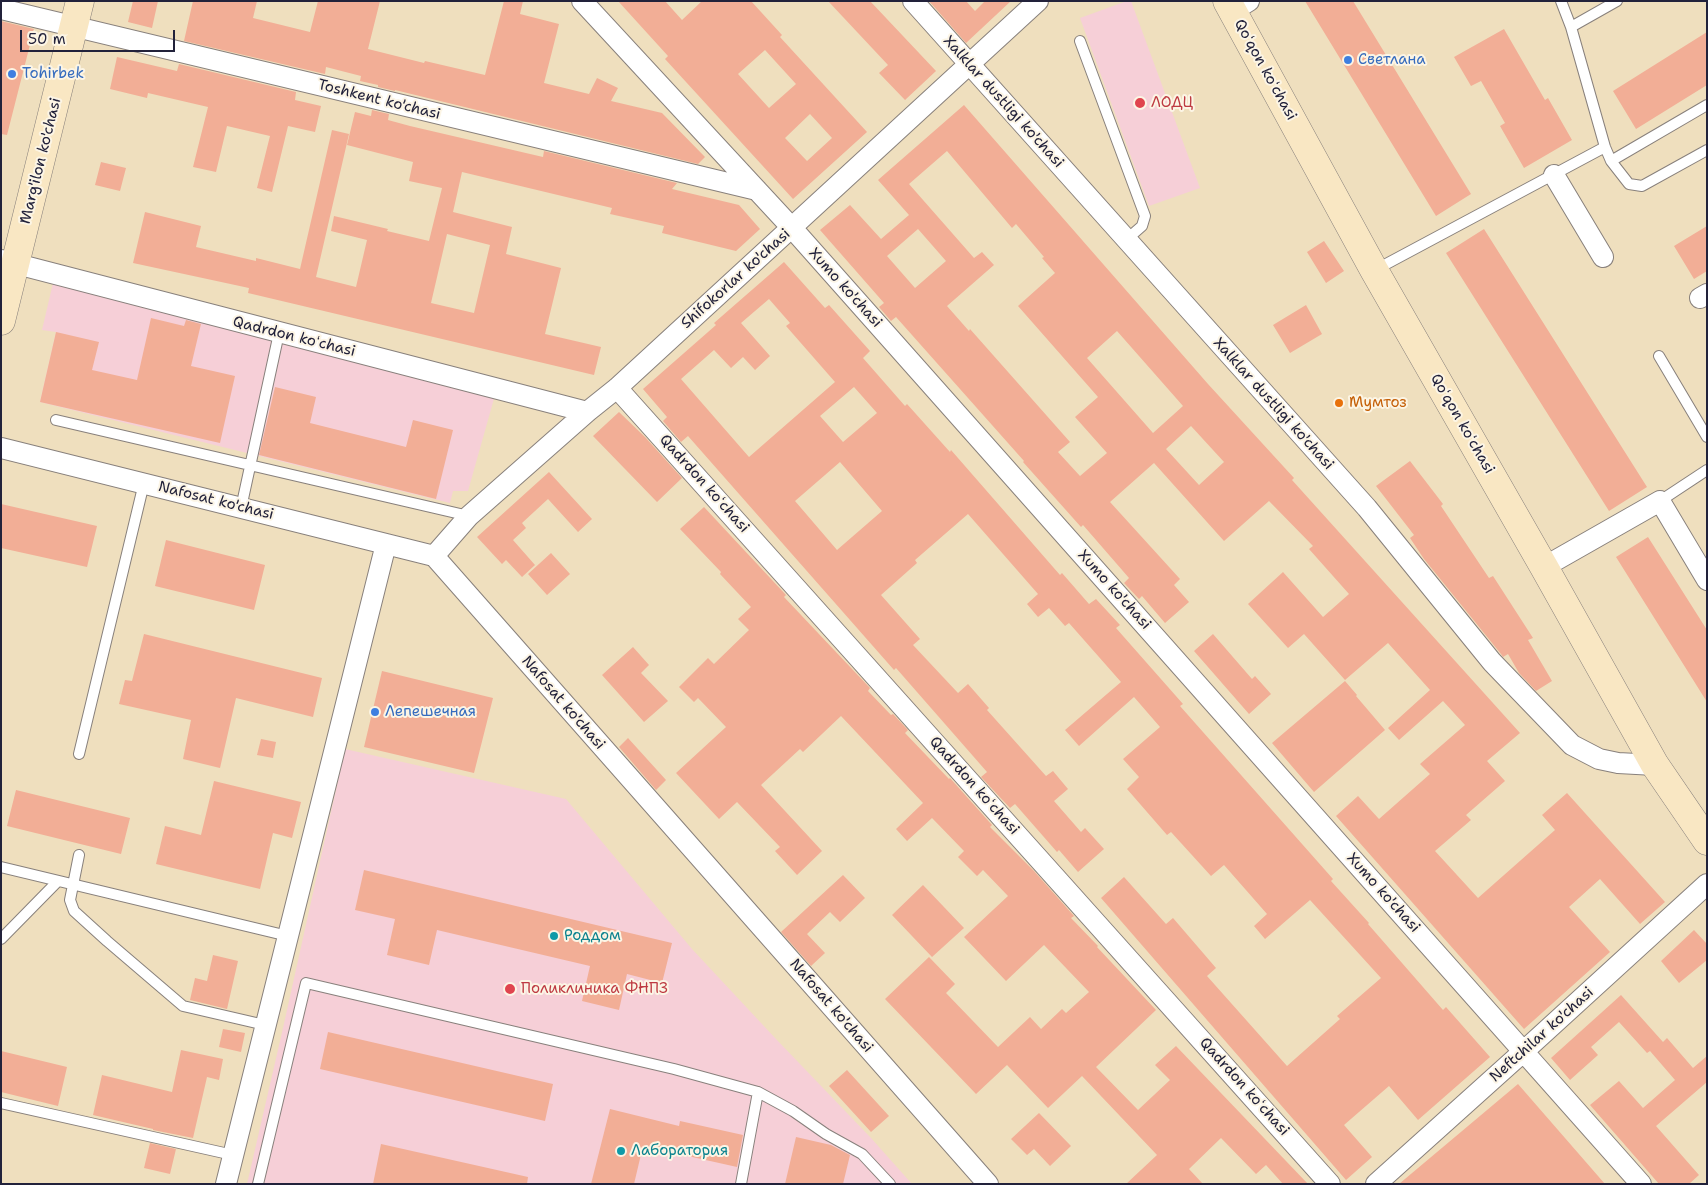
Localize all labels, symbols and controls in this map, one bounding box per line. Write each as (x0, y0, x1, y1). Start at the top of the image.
street label: Qoʻqon koʻchasi (1230, 16, 1300, 124)
scale bar (22, 20, 178, 52)
text: 50 m (28, 29, 66, 49)
street label: Xalklar dustligi ko'chasi (939, 32, 1067, 172)
place label: Светлана (1358, 51, 1426, 69)
marker: Светлана (1342, 54, 1354, 66)
place label: Tohirbek (22, 65, 84, 83)
marker: Tohirbek (6, 68, 18, 80)
street label: Toshkent ko'chasi (316, 76, 442, 124)
place label: ЛОДЦ (1151, 94, 1193, 112)
street label: Marg'ilon ko'chasi (17, 96, 65, 226)
marker: ЛОДЦ (1133, 96, 1147, 110)
street label: Shifokorlar ko'chasi (678, 225, 794, 333)
street label: Xumo ko'chasi (805, 244, 885, 332)
street label: Qadrdon koʻchasi (231, 313, 357, 361)
street label: Xalklar dustligi ko'chasi (1209, 334, 1337, 474)
street label: Qoʻqon koʻchasi (1426, 371, 1498, 477)
place label: Mумтоз (1349, 394, 1407, 412)
marker: Mумтоз (1333, 397, 1345, 409)
street label: Qadrdon koʻchasi (655, 431, 753, 537)
street label: Nafosat ko'chasi (156, 478, 276, 524)
street label: Xumo ko'chasi (1074, 546, 1154, 634)
street label: Nafosat ko'chasi (517, 652, 609, 754)
place label: Лепешечная (385, 703, 476, 721)
marker: Лепешечная (369, 706, 381, 718)
street label: Qadrdon koʻchasi (925, 733, 1023, 839)
street label: Xumo ko'chasi (1343, 849, 1423, 937)
place label: Роддом (564, 927, 621, 945)
marker: Роддом (548, 930, 560, 942)
street label: Nafosat ko'chasi (785, 955, 877, 1057)
place label: Поликлиника ФНПЗ (521, 980, 668, 998)
marker: Поликлиника ФНПЗ (503, 982, 517, 996)
street label: Neftchilar ko'chasi (1486, 984, 1598, 1086)
street label: Qadrdon koʻchasi (1195, 1034, 1293, 1140)
place label: Лаборатория (631, 1142, 728, 1160)
marker: Лаборатория (615, 1145, 627, 1157)

